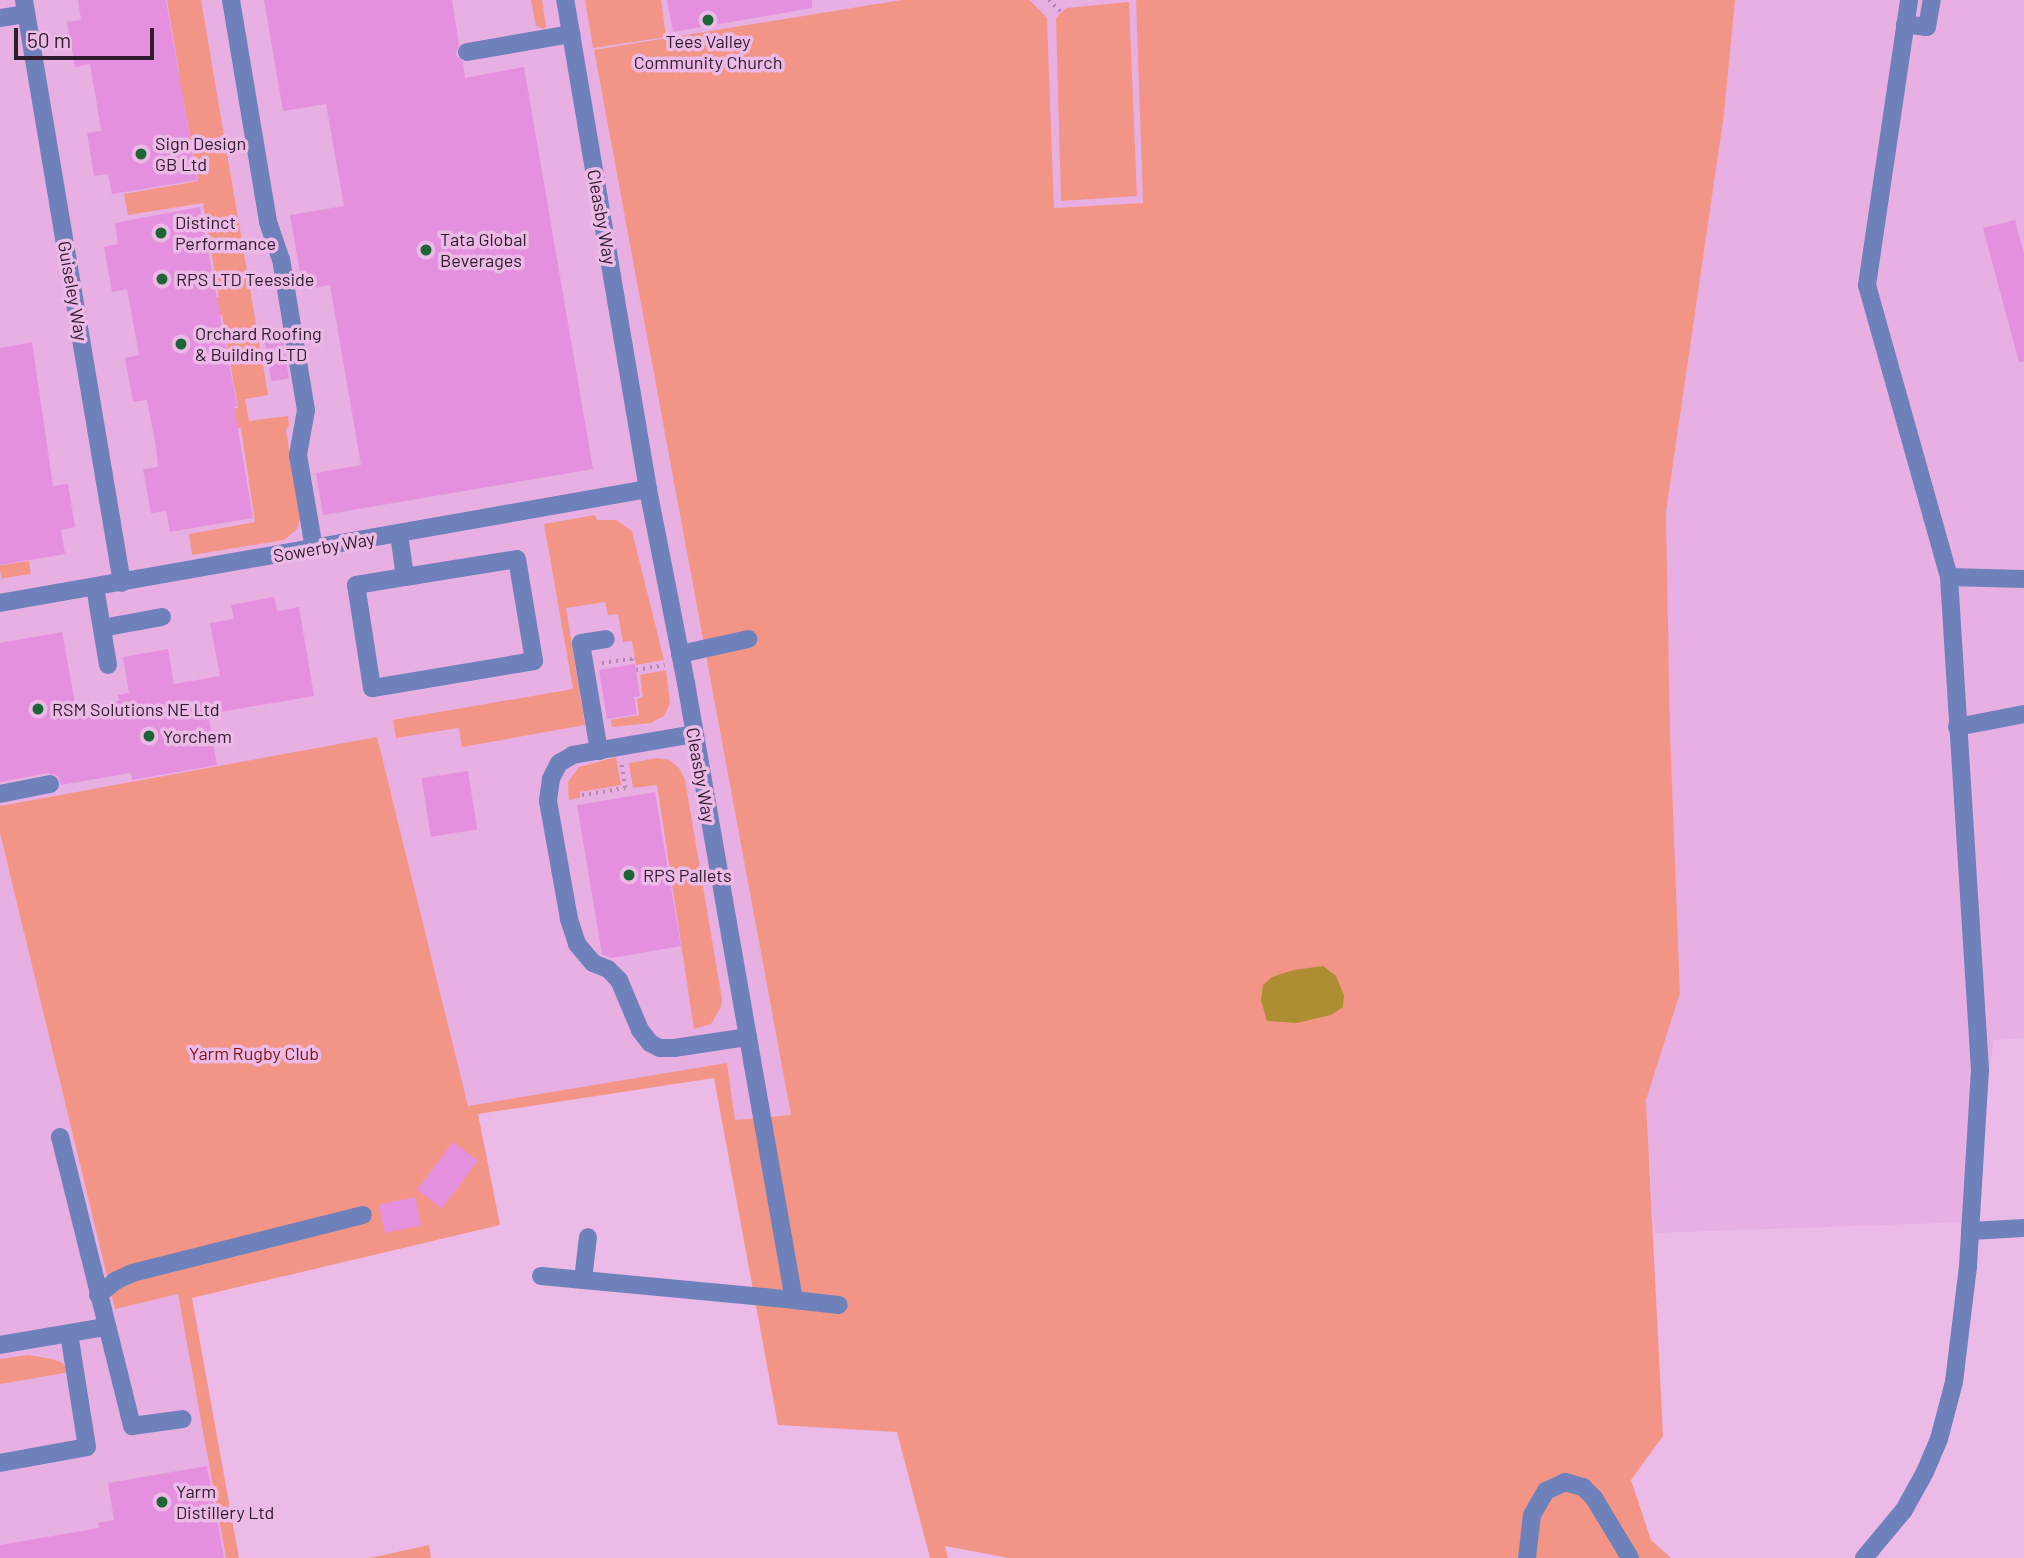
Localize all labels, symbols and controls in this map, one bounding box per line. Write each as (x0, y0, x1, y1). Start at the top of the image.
marker: Tees Valley Community Church (700, 12, 716, 28)
scale bar (18, 14, 158, 58)
text: 50 m (27, 27, 71, 52)
place label: Tees Valley Community Church (634, 31, 782, 74)
place label: Sign Design GB Ltd (155, 133, 246, 176)
marker: Sign Design GB Ltd (133, 146, 149, 162)
street label: Cleasby Way (583, 168, 621, 266)
place label: Distinct Performance (175, 212, 276, 255)
marker: Distinct Performance (153, 225, 169, 241)
place label: Tata Global Beverages (440, 229, 527, 272)
street label: Guiseley Way (54, 239, 92, 343)
marker: Tata Global Beverages (418, 242, 434, 258)
place label: RPS LTD Teesside (176, 268, 314, 290)
marker: RPS LTD Teesside (154, 271, 170, 287)
place label: Orchard Roofing & Building LTD (195, 323, 322, 366)
marker: Orchard Roofing & Building LTD (173, 336, 189, 352)
street label: Sowerby Way (272, 527, 376, 567)
place label: RSM Solutions NE Ltd (52, 698, 220, 720)
marker: RSM Solutions NE Ltd (30, 701, 46, 717)
place label: Yorchem (163, 725, 232, 747)
street label: Cleasby Way (682, 726, 720, 824)
marker: Yorchem (141, 728, 157, 744)
place label: RPS Pallets (643, 864, 732, 886)
marker: RPS Pallets (621, 867, 637, 883)
park label: Yarm Rugby Club (189, 1042, 319, 1064)
place label: Yarm Distillery Ltd (176, 1481, 274, 1524)
marker: Yarm Distillery Ltd (154, 1494, 170, 1510)

